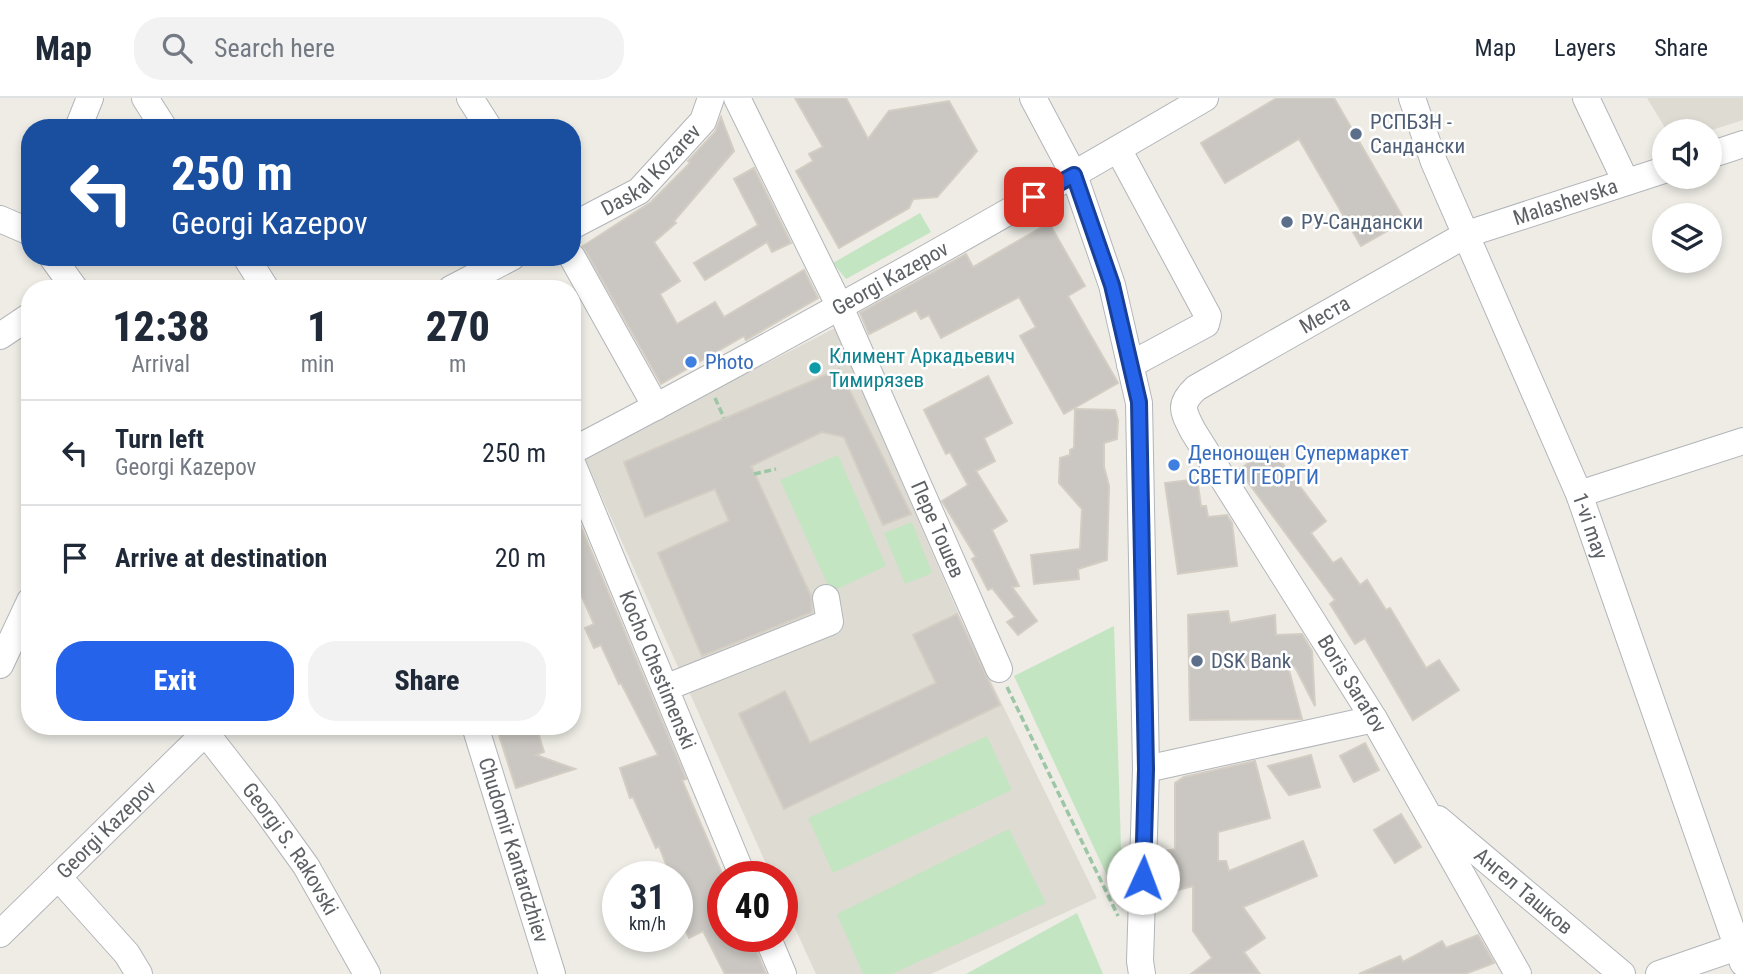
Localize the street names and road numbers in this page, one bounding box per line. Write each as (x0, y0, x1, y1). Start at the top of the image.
street label: Daskal Kozarev (597, 120, 706, 221)
street label: Malashevska (1510, 174, 1621, 230)
street label: Georgi Kazepov (828, 236, 953, 320)
street label: Места (1295, 291, 1354, 339)
street label: Пере Тошев (906, 477, 969, 582)
street label: 1-vi may (1568, 490, 1613, 563)
street label: Kocho Chestimenski (614, 587, 701, 753)
street label: Boris Sarafov (1313, 631, 1391, 737)
street label: Chudomir Kantardzhiev (474, 755, 554, 946)
street label: Georgi Kazepov (52, 776, 161, 883)
street label: Georgi S. Rakovski (237, 778, 343, 919)
street label: Ангел Ташков (1470, 843, 1578, 939)

